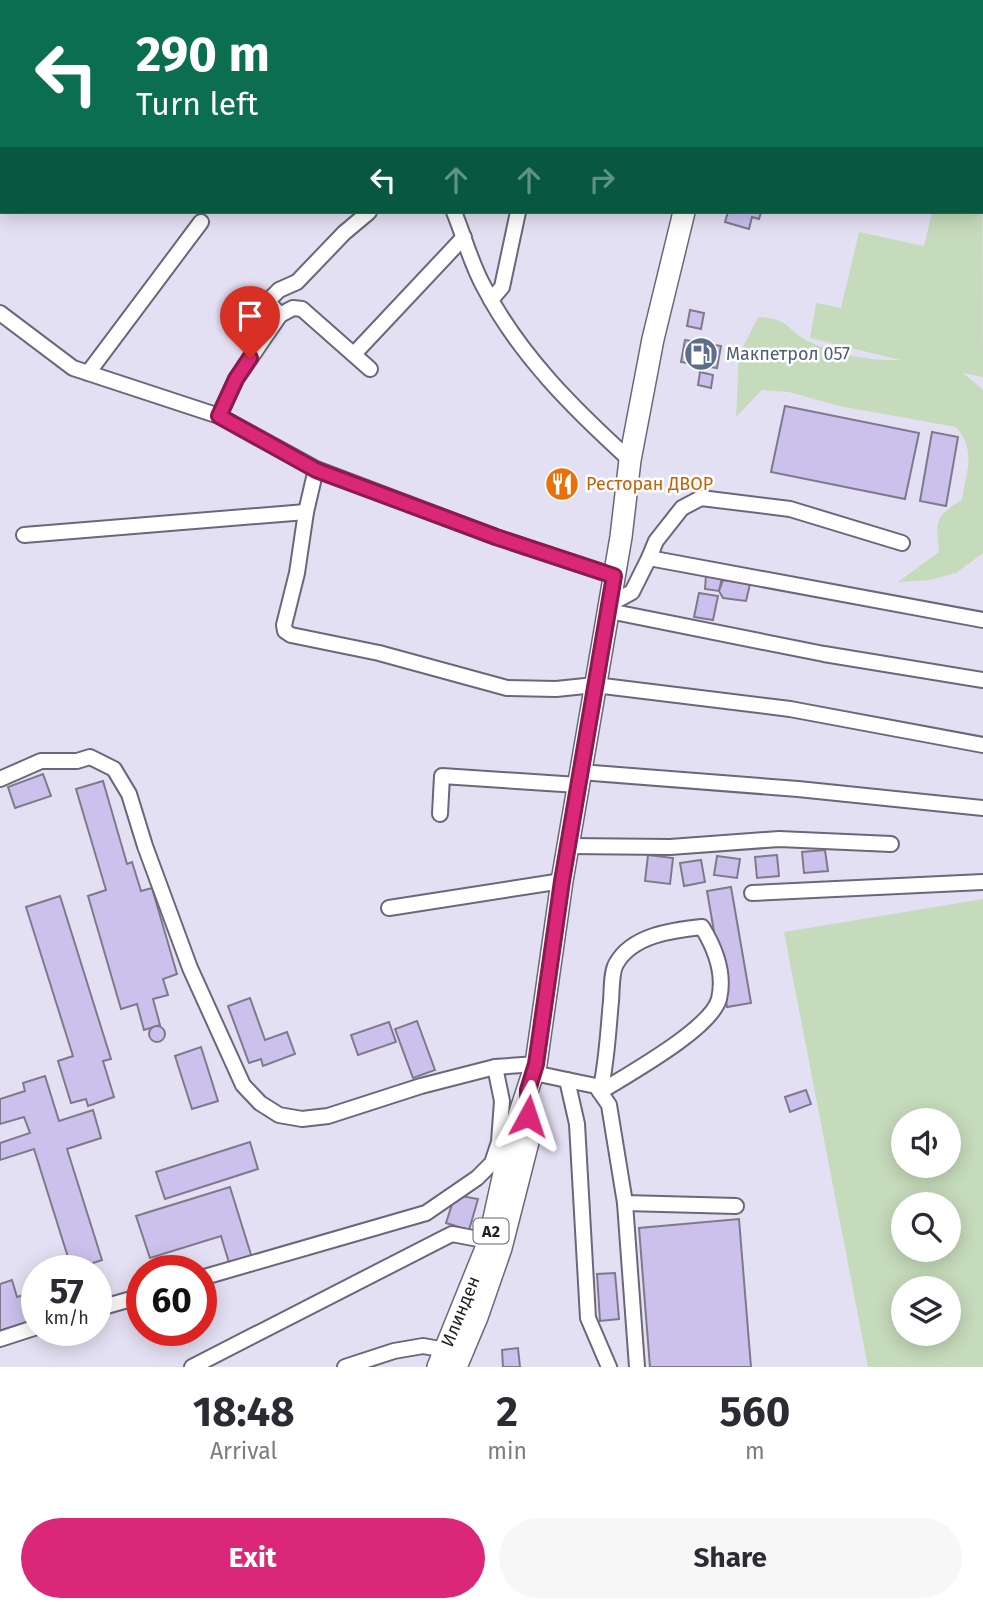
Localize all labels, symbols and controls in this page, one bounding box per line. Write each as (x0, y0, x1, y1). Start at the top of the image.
text: 290 m (136, 25, 270, 84)
icon: left (21, 28, 112, 119)
text: Turn left (136, 85, 258, 123)
icon: left (364, 161, 402, 199)
icon: ahead (437, 161, 475, 199)
icon: ahead (510, 161, 548, 199)
icon: right (583, 161, 621, 199)
pin (220, 286, 280, 358)
icon: arrive (231, 297, 269, 335)
fuel station icon: Макпетрол 057 (682, 335, 720, 373)
place label: Макпетрол 057 (726, 343, 850, 365)
restaurant icon: Ресторан ДВОР (543, 465, 581, 503)
place label: Ресторан ДВОР (586, 473, 713, 495)
position arrow (491, 1079, 565, 1153)
map controls (891, 1108, 961, 1346)
button: sound (891, 1108, 961, 1178)
button: search (891, 1192, 961, 1262)
road number: A2 (474, 1218, 508, 1244)
speed limit sign: 60 (126, 1255, 217, 1346)
text: 57 (49, 1270, 84, 1312)
street label: Илинден (436, 1273, 485, 1350)
button: layers (891, 1276, 961, 1346)
text: km/h (44, 1307, 89, 1329)
text: 18:48 (193, 1387, 295, 1437)
text: 2 (496, 1387, 518, 1437)
text: 560 (720, 1387, 790, 1437)
text: Arrival (210, 1437, 277, 1465)
text: min (487, 1437, 527, 1465)
text: m (745, 1437, 765, 1465)
button: Exit (21, 1518, 485, 1598)
button: Share (499, 1518, 962, 1598)

